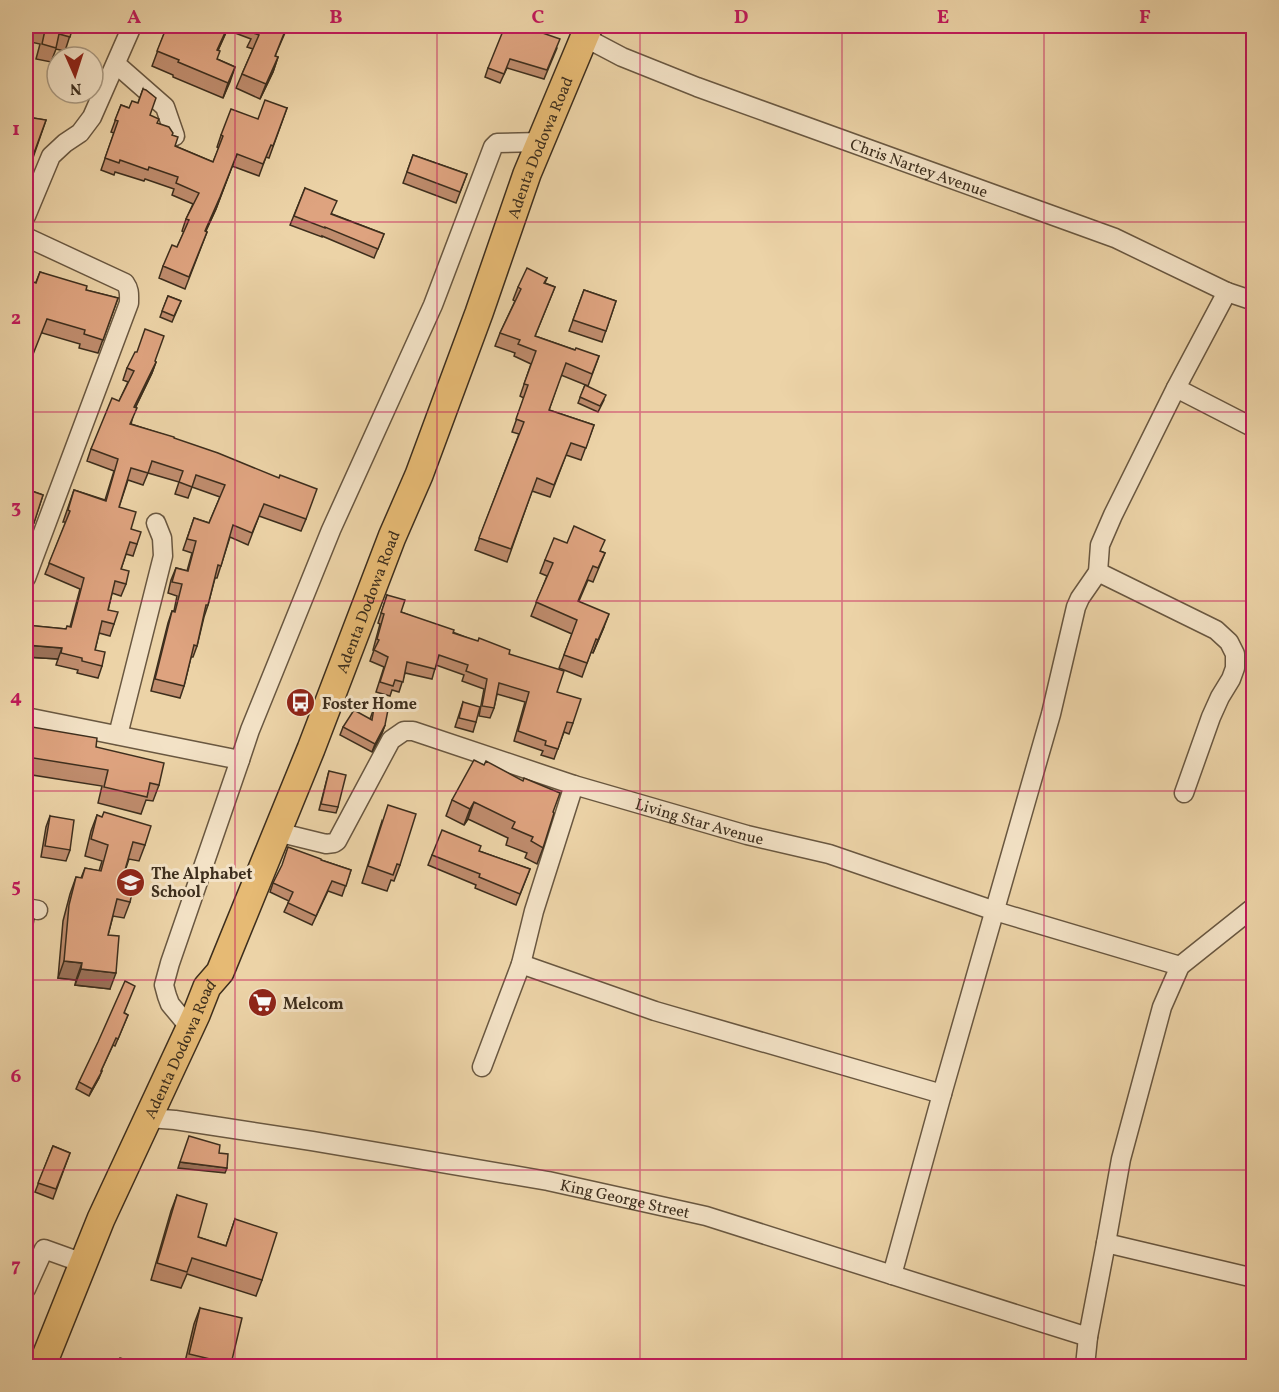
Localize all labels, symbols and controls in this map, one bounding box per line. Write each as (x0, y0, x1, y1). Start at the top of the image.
text: A (127, 4, 141, 32)
text: B (329, 4, 343, 32)
text: C (532, 4, 545, 32)
text: D (734, 4, 748, 32)
text: E (937, 4, 949, 32)
text: F (1139, 4, 1151, 32)
north arrow (45, 45, 105, 105)
street label: Adenta Dodowa Road (503, 74, 580, 222)
text: N (69, 77, 82, 99)
text: 1 (12, 116, 20, 144)
street label: Chris Nartey Avenue (847, 134, 990, 204)
text: 2 (11, 305, 21, 333)
text: 3 (11, 494, 21, 522)
street label: Adenta Dodowa Road (332, 527, 406, 677)
text: 4 (10, 684, 22, 712)
bus stop icon: Foster Home (285, 687, 317, 719)
place label: Foster Home (322, 694, 417, 716)
street label: Living Star Avenue (632, 794, 766, 852)
place label: The Alphabet School (151, 864, 253, 904)
school or university icon: The Alphabet School (114, 866, 146, 898)
text: 5 (11, 873, 21, 901)
street label: Adenta Dodowa Road (140, 975, 222, 1123)
supermarket icon: Melcom (246, 987, 278, 1019)
place label: Melcom (283, 994, 344, 1016)
text: 6 (11, 1063, 22, 1091)
street label: King George Street (558, 1175, 692, 1225)
text: 7 (11, 1252, 21, 1280)

